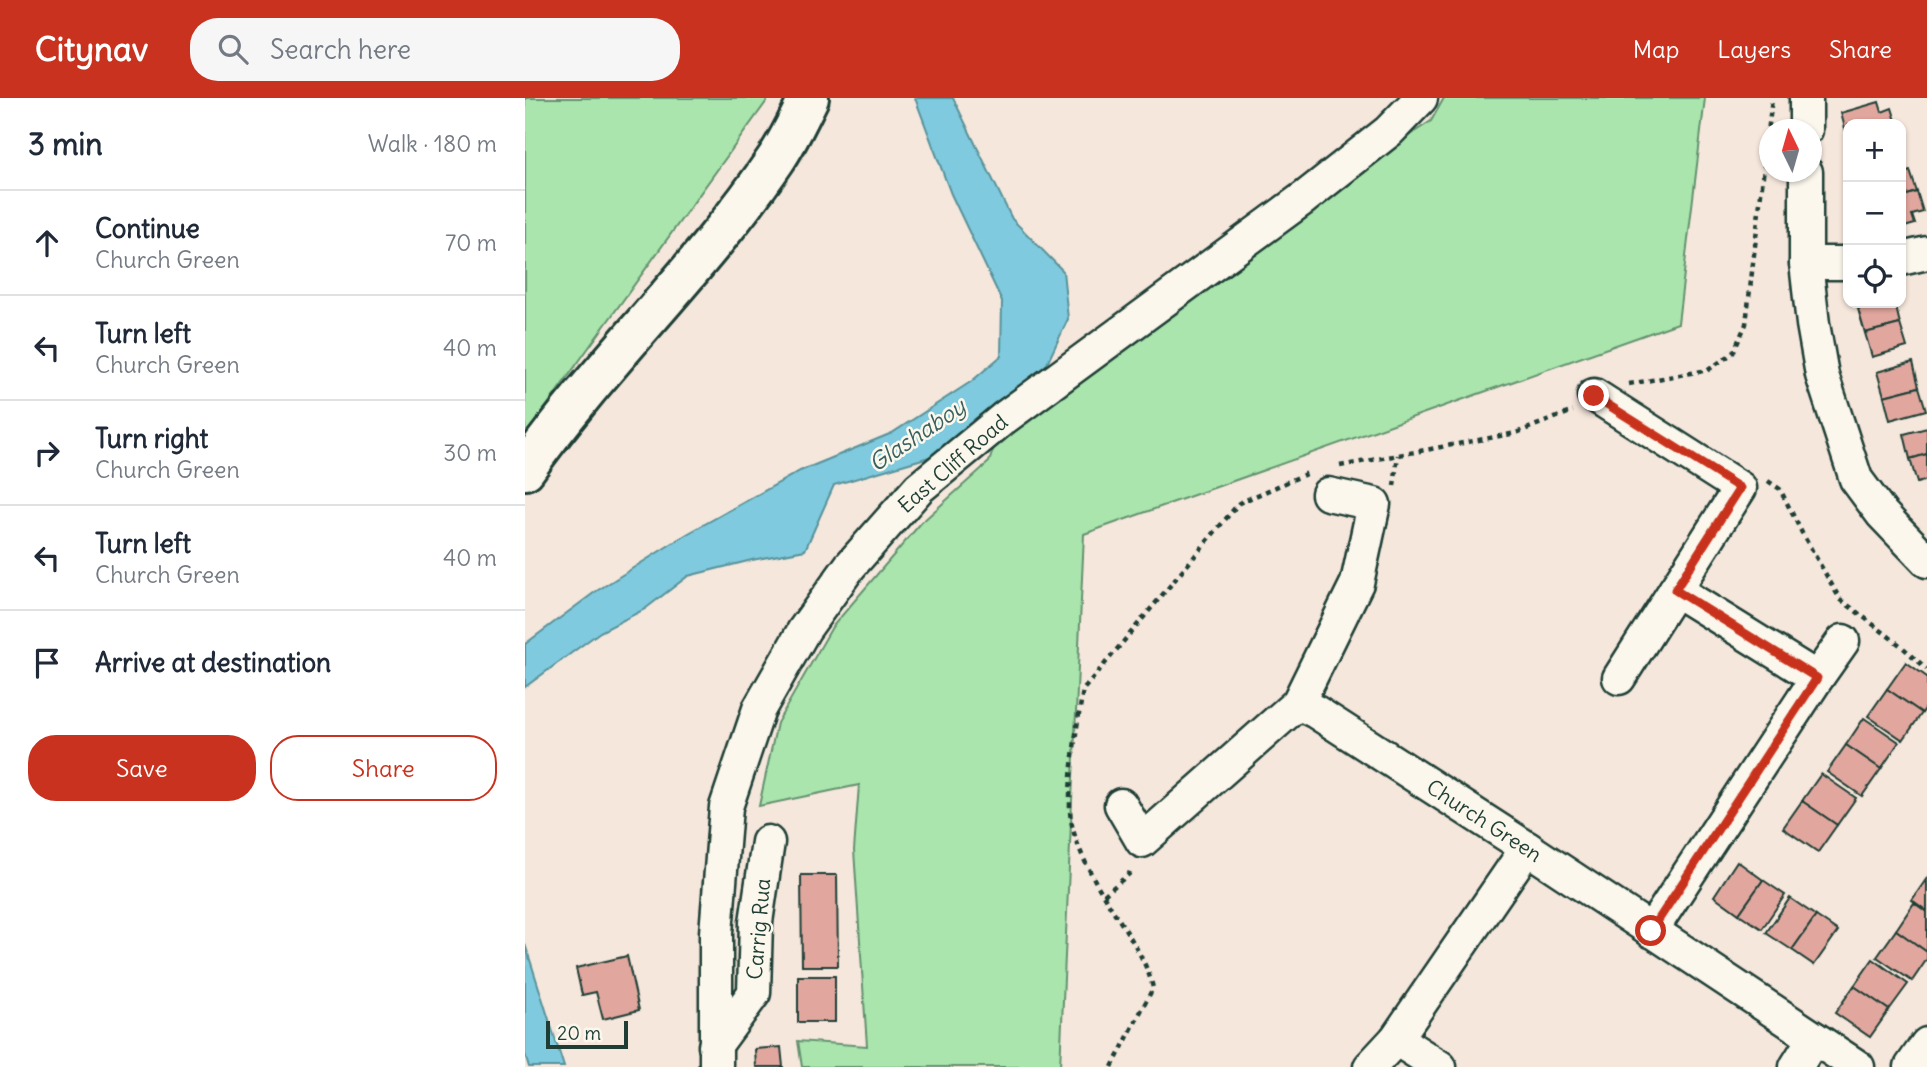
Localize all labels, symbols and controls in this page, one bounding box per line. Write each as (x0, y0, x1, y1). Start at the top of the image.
search box (190, 18, 680, 81)
text: Citynav (35, 28, 148, 70)
icon: search (214, 30, 252, 68)
text: Search here (270, 33, 411, 66)
text: Map (1633, 34, 1679, 64)
text: Layers (1717, 34, 1791, 64)
text: Share (1829, 34, 1892, 64)
north arrow (1759, 119, 1822, 182)
map controls (1843, 119, 1906, 308)
button: + (1843, 119, 1906, 182)
text: 3 min (28, 125, 103, 163)
text: Walk · 180 m (368, 129, 497, 158)
button: − (1843, 182, 1906, 245)
text: Continue (95, 212, 200, 245)
icon: ahead (28, 224, 66, 262)
text: 70 m (445, 228, 497, 257)
text: Church Green (95, 245, 240, 274)
button: locate (1843, 245, 1906, 308)
text: Turn left (95, 317, 191, 350)
icon: left (28, 329, 66, 367)
text: 40 m (443, 333, 497, 362)
text: Church Green (95, 350, 240, 379)
route end (1578, 380, 1609, 411)
water label: Glashaboy (863, 391, 972, 477)
street label: East Cliff Road (892, 409, 1013, 519)
text: Turn right (95, 422, 208, 455)
icon: right (28, 434, 66, 472)
text: 30 m (443, 438, 497, 467)
text: Church Green (95, 455, 240, 484)
text: Turn left (95, 527, 191, 560)
icon: left (28, 539, 66, 577)
text: 40 m (443, 543, 497, 572)
text: Church Green (95, 560, 240, 589)
icon: arrive (28, 644, 66, 682)
text: Arrive at destination (95, 646, 331, 679)
button: Save (28, 735, 256, 801)
button: Share (270, 735, 497, 801)
street label: Church Green (1421, 773, 1547, 868)
street label: Carrig Rua (741, 877, 776, 981)
route start (1635, 915, 1666, 946)
scale bar (546, 1018, 628, 1050)
text: 20 m (557, 1021, 601, 1045)

